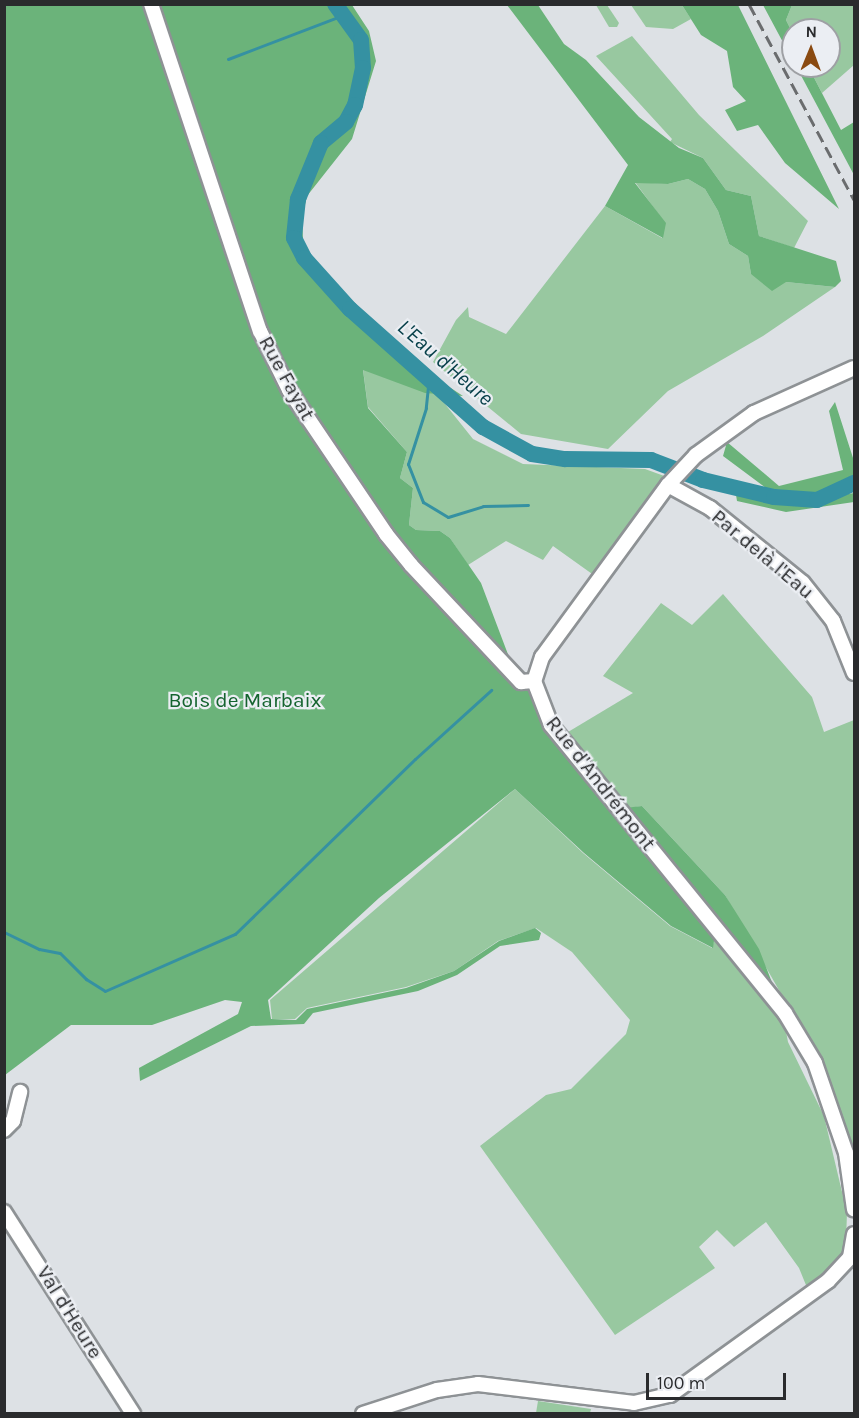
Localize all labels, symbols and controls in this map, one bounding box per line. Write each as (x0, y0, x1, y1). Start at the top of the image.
north arrow (781, 18, 841, 78)
text: N (805, 22, 817, 41)
water label: L'Eau d'Heure (392, 314, 498, 412)
street label: Rue Fayat (254, 331, 320, 425)
street label: Par delà l'Eau (707, 504, 819, 604)
park label: Bois de Marbaix (169, 687, 321, 713)
street label: Rue d'Andrémont (541, 711, 661, 855)
street label: Val d'Heure (32, 1261, 108, 1363)
scale bar (649, 1361, 788, 1399)
text: 100 m (657, 1372, 705, 1394)

